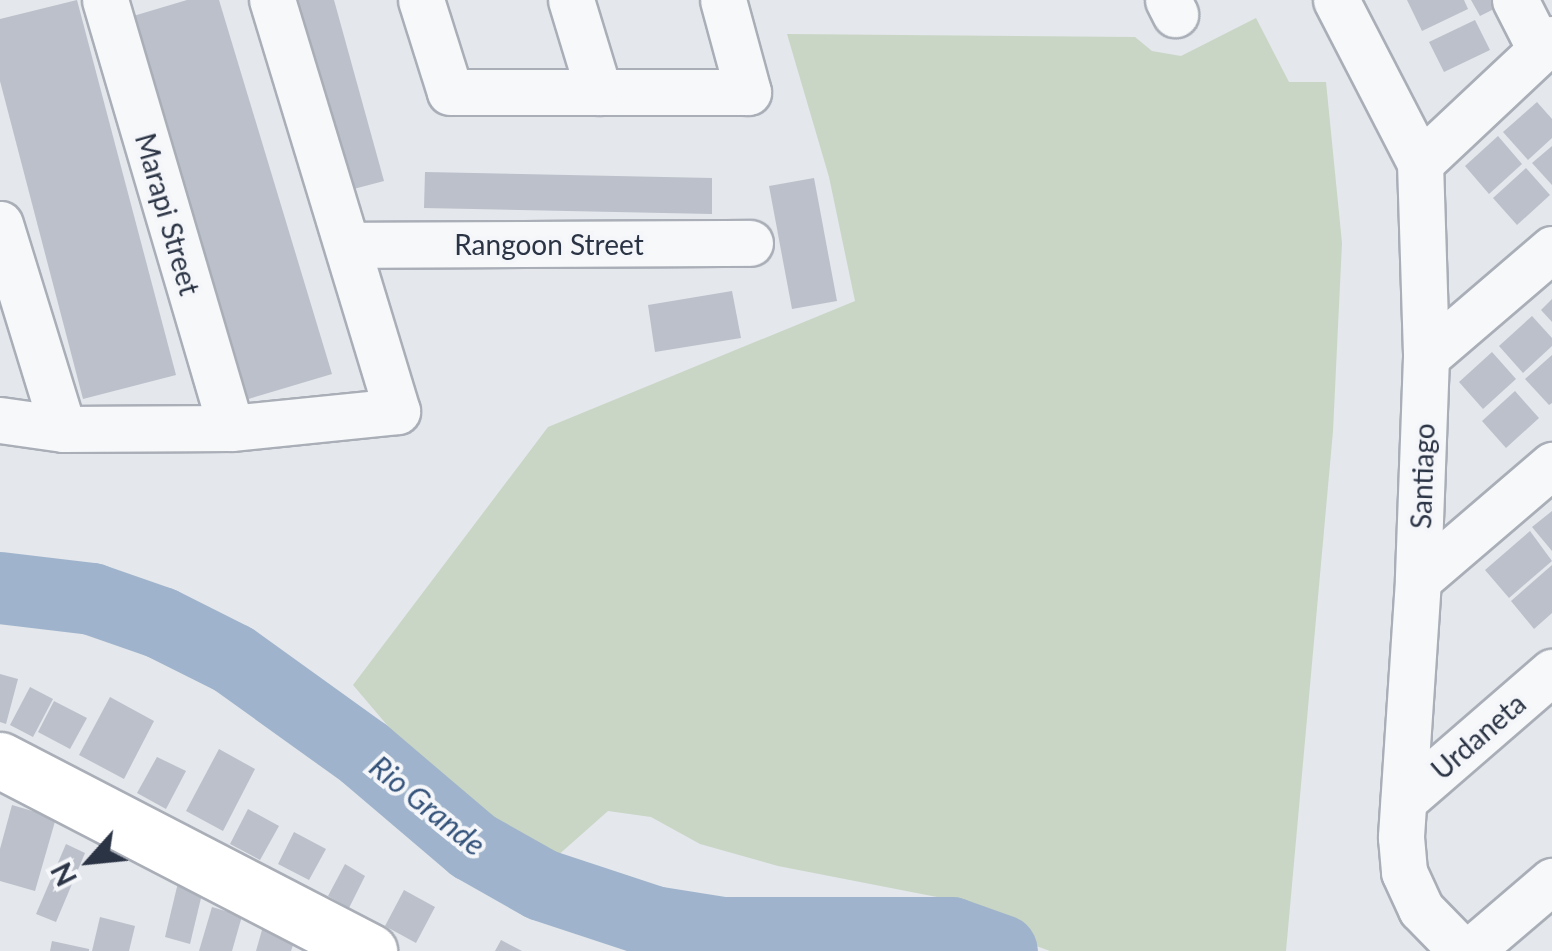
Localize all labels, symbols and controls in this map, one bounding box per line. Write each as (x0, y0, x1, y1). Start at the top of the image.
street label: Marapi Street (129, 129, 207, 299)
street label: Rangoon Street (454, 227, 644, 261)
street label: Santiago (1403, 423, 1441, 529)
street label: Urdaneta (1424, 686, 1532, 786)
water label: Rio Grande (363, 748, 493, 862)
north arrow (40, 811, 140, 911)
text: N (43, 857, 83, 892)

